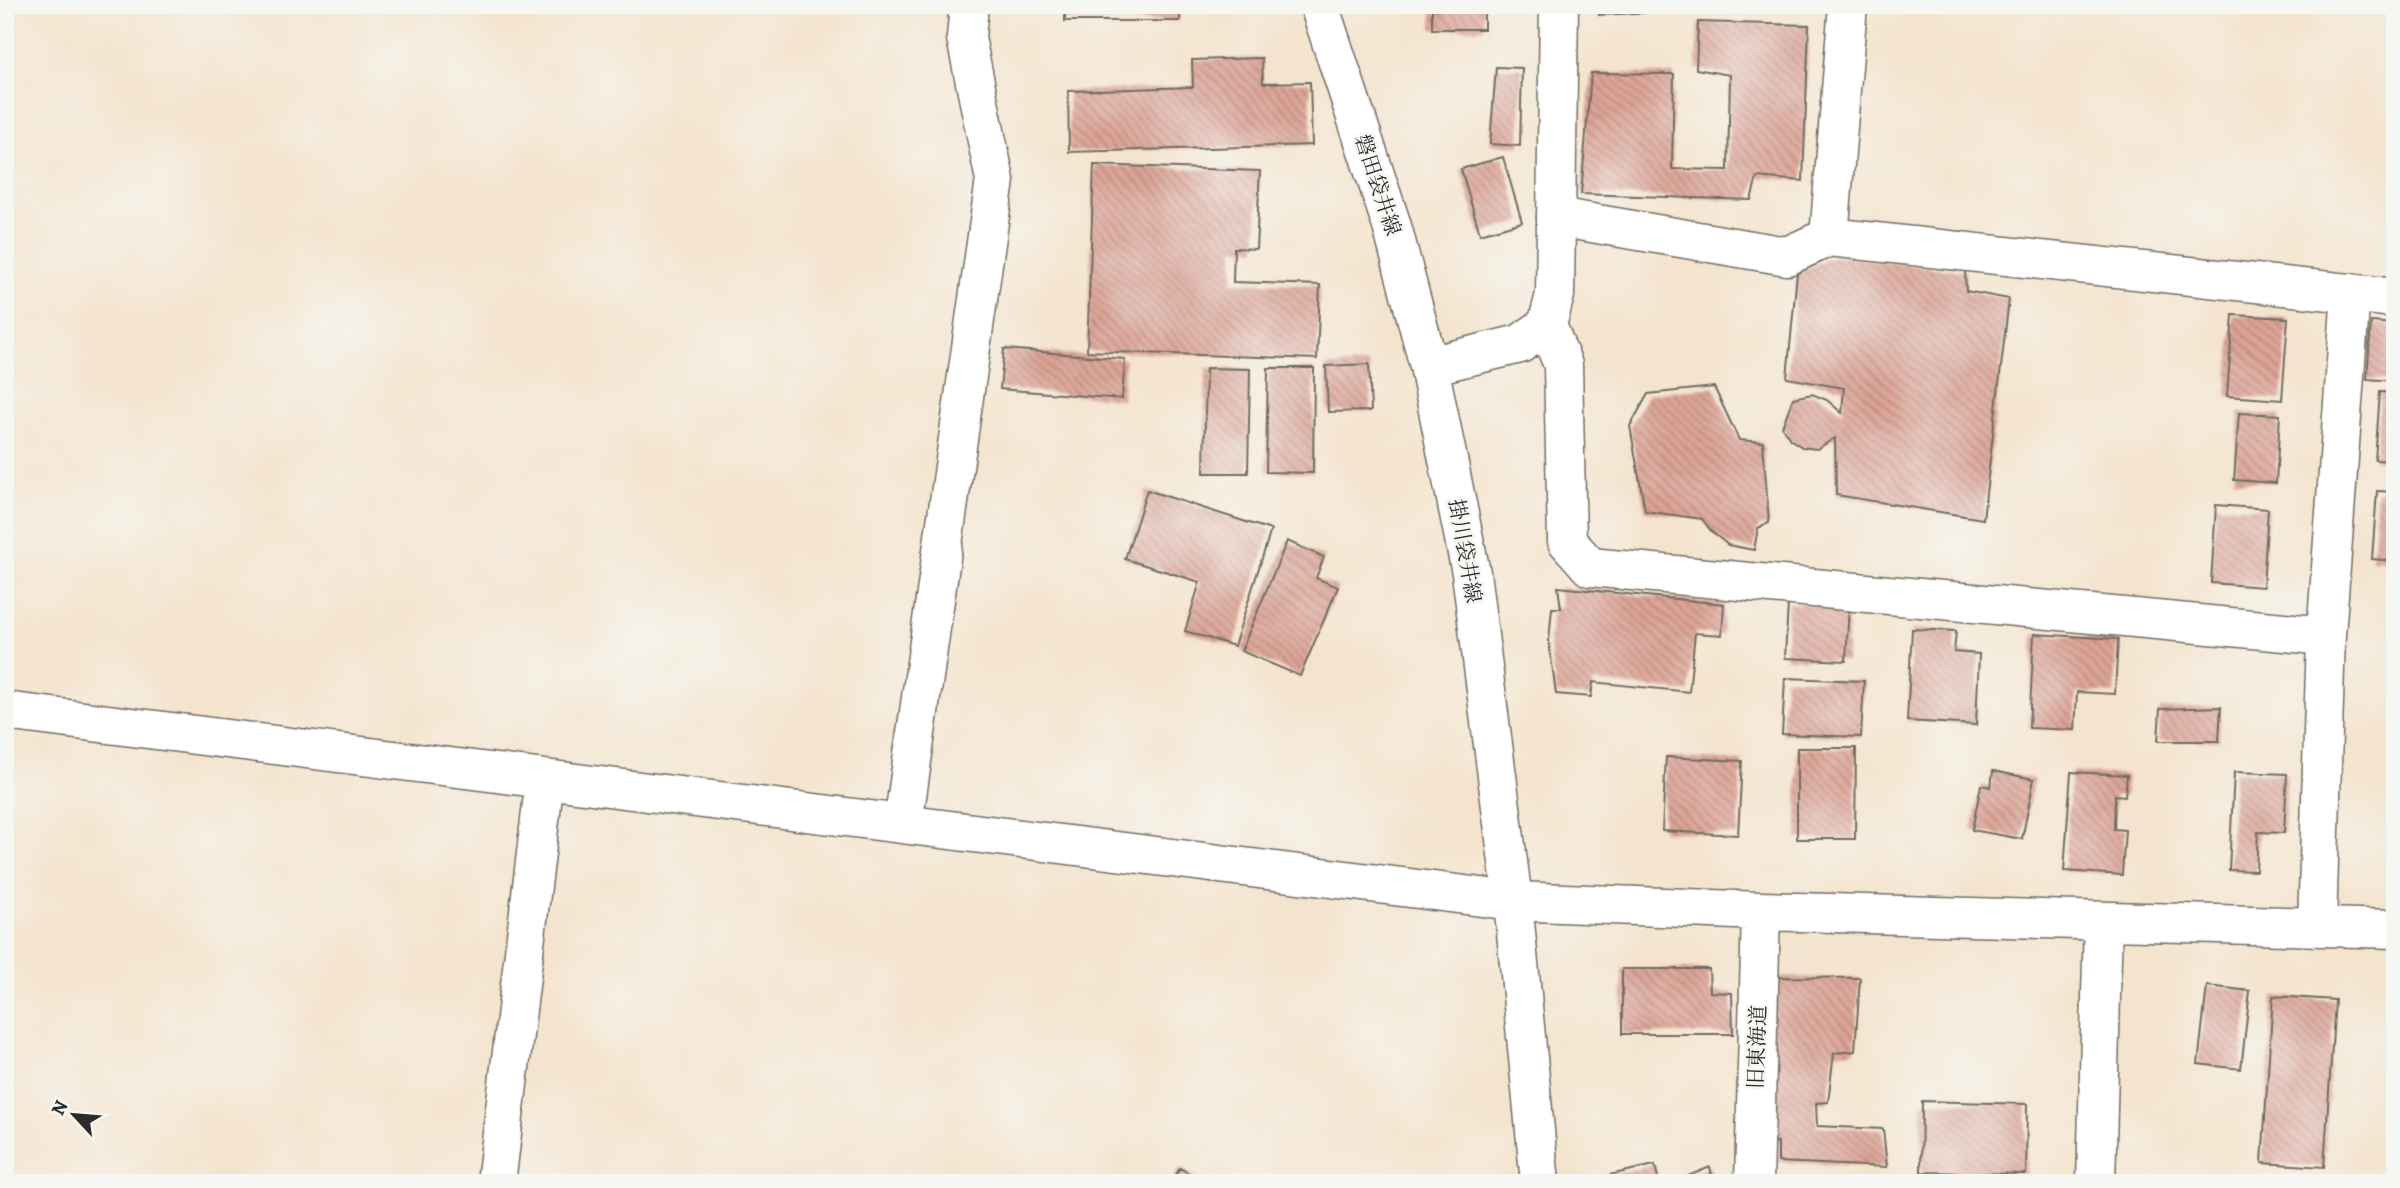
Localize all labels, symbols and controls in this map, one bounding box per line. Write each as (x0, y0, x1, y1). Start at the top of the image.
street label: 磐田袋井線 (1348, 131, 1408, 239)
street label: 掛川袋井線 (1442, 497, 1488, 605)
street label: 旧東海道 (1742, 1005, 1772, 1089)
north arrow (38, 1080, 108, 1150)
text: N (45, 1096, 74, 1120)

